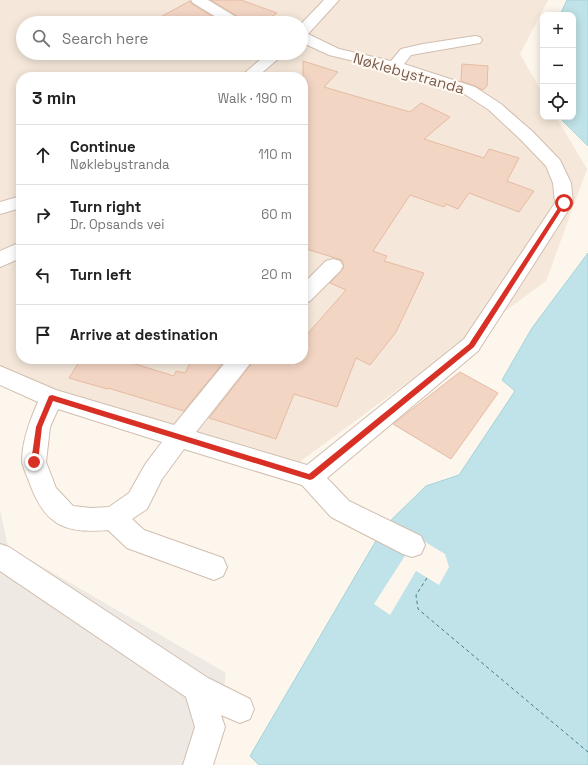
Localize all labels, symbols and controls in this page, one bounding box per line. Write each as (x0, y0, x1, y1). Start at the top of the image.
map controls (540, 12, 576, 120)
button: + (540, 12, 576, 48)
search box (16, 16, 308, 60)
icon: search (30, 27, 52, 49)
text: Search here (62, 29, 148, 48)
street label: Nøklebystranda (351, 48, 467, 98)
button: − (540, 48, 576, 84)
button: locate (540, 84, 576, 120)
text: 3 min (32, 87, 76, 109)
text: Walk · 190 m (218, 90, 292, 107)
text: Continue (70, 137, 136, 156)
icon: ahead (32, 144, 54, 166)
text: 110 m (258, 146, 292, 163)
text: Nøklebystranda (70, 156, 170, 173)
route start (555, 194, 573, 212)
text: Turn right (70, 197, 141, 216)
icon: right (32, 204, 54, 226)
text: 60 m (261, 206, 292, 223)
text: Dr. Opsands vei (70, 216, 164, 233)
icon: left (32, 264, 54, 286)
text: Turn left (70, 265, 132, 284)
text: 20 m (261, 266, 292, 283)
icon: arrive (32, 324, 54, 346)
text: Arrive at destination (70, 325, 218, 344)
route end (25, 453, 43, 471)

